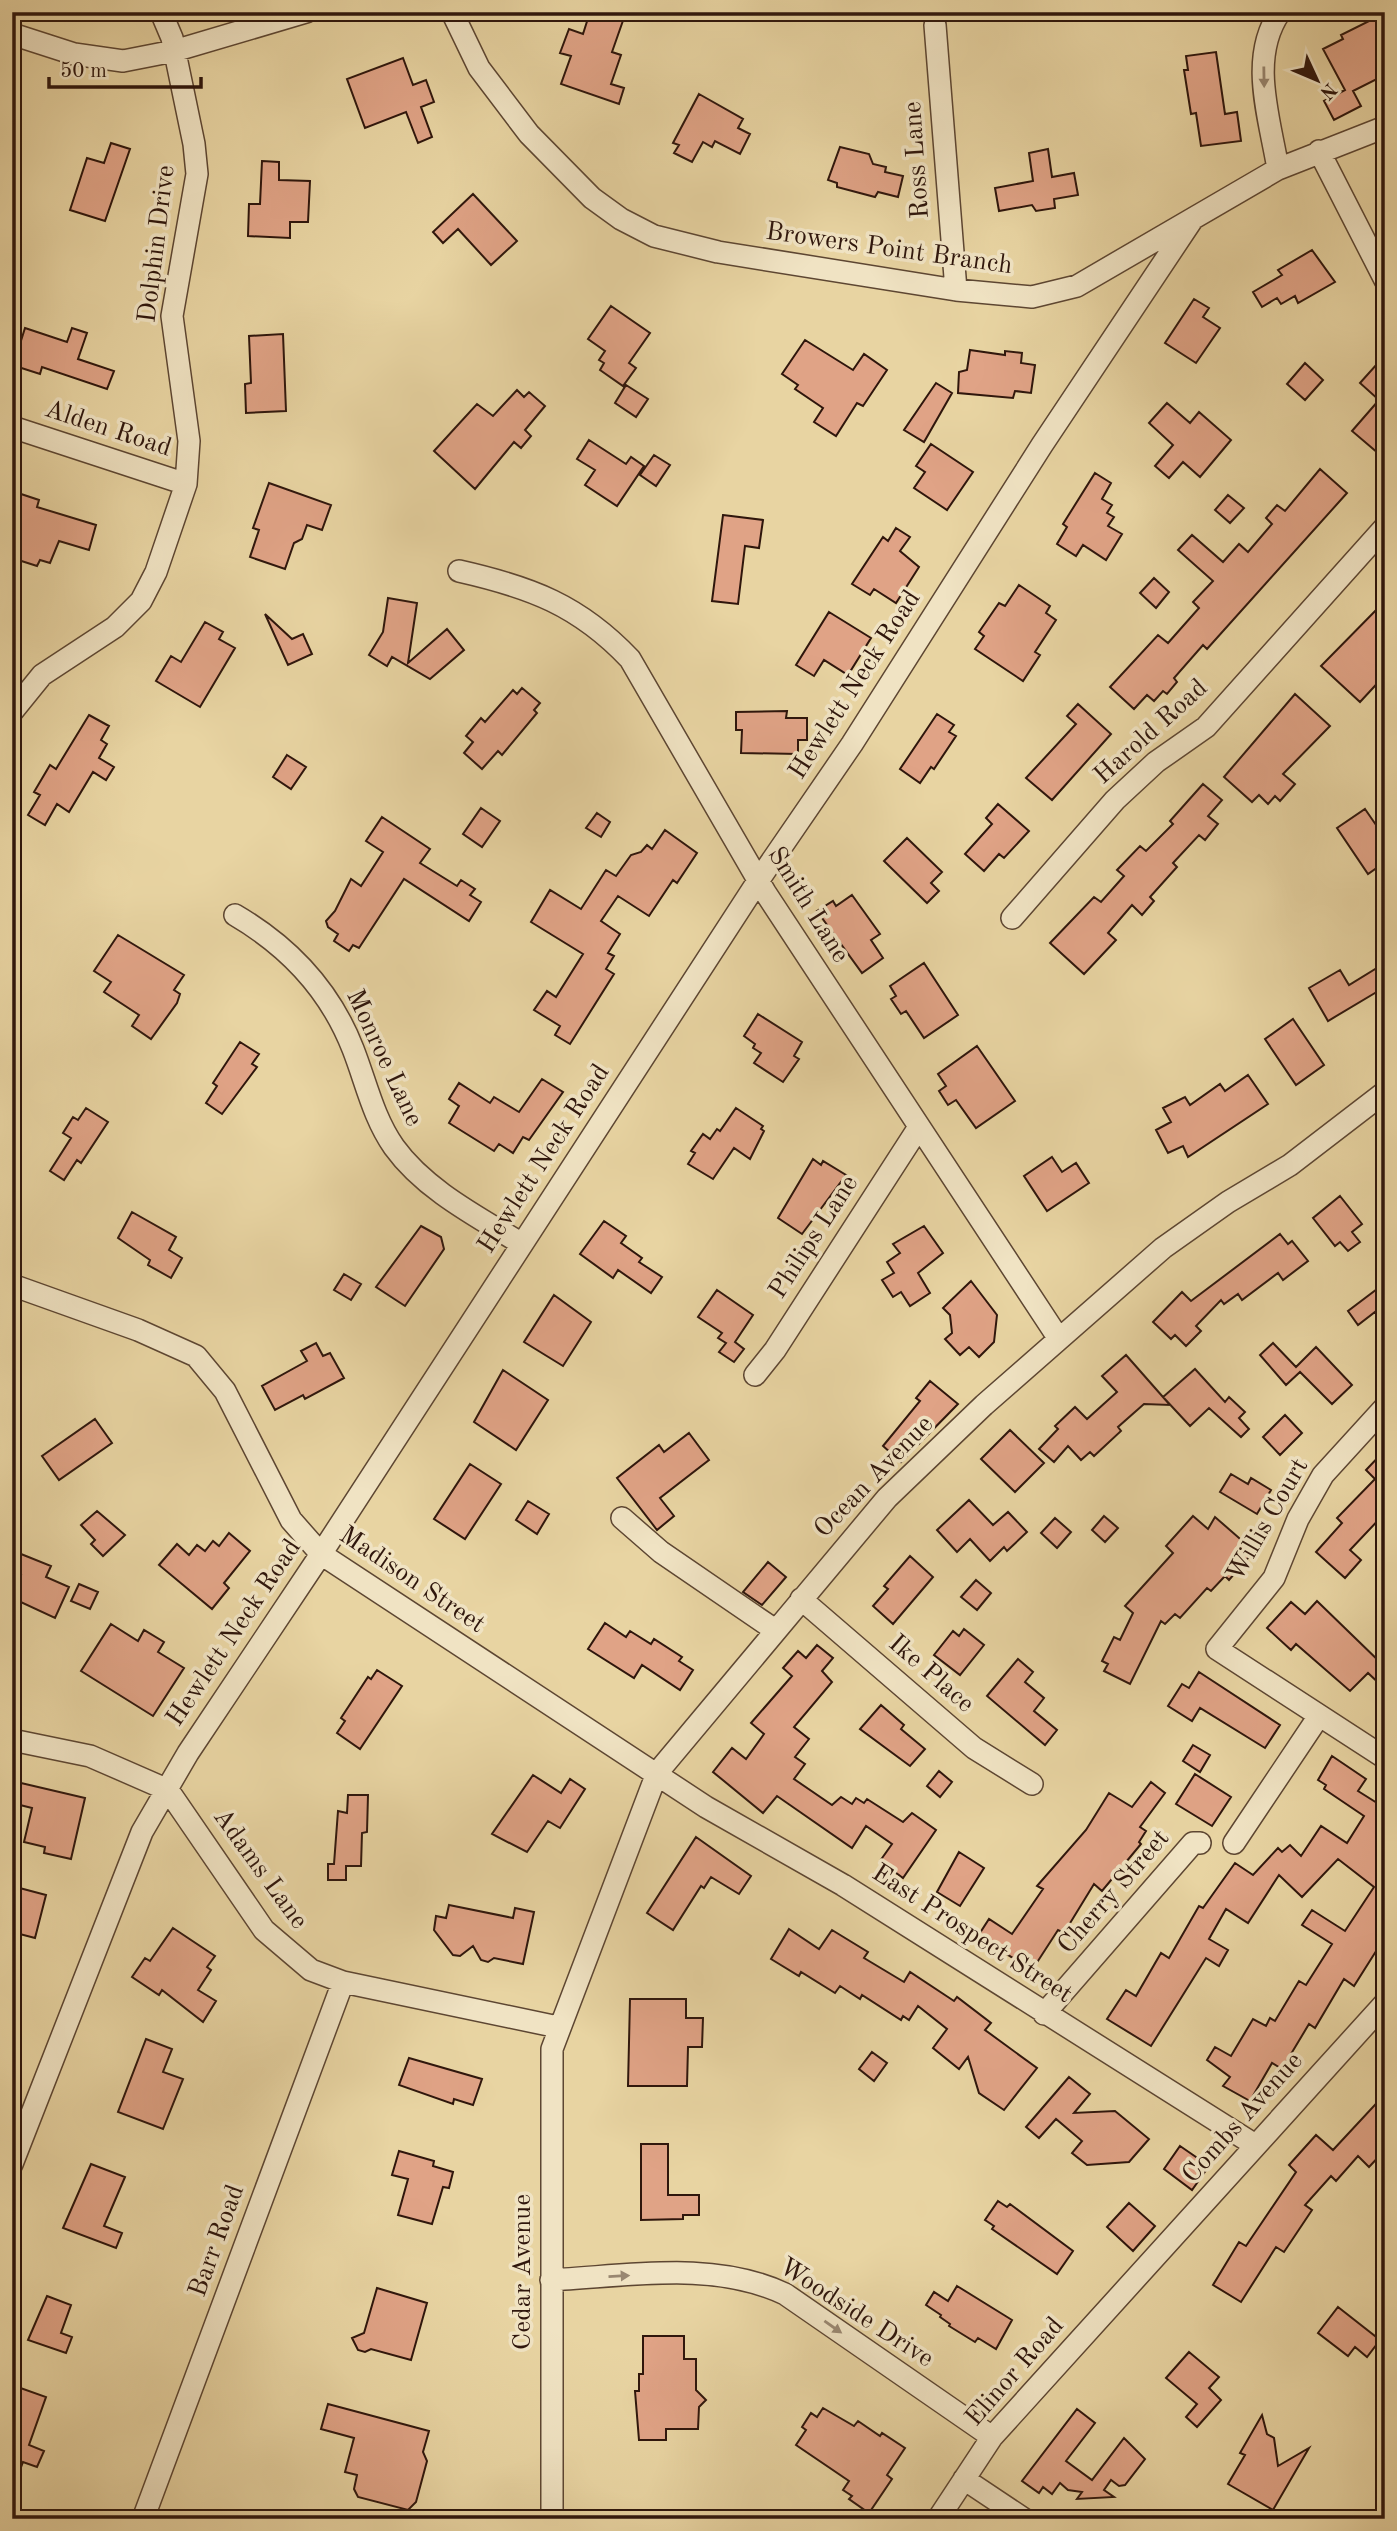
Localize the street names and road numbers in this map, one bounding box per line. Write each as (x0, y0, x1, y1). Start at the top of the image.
street label: Ross Lane (900, 100, 934, 220)
street label: Dolphin Drive (134, 164, 180, 324)
street label: Browers Point Branch (764, 219, 1014, 279)
street label: Alden Road (41, 396, 175, 462)
street label: Hewlett Neck Road (784, 586, 926, 784)
street label: Harold Road (1089, 675, 1213, 789)
street label: Smith Lane (762, 843, 854, 967)
street label: Monroe Lane (341, 986, 427, 1130)
street label: Hewlett Neck Road (473, 1060, 615, 1258)
street label: Philips Lane (765, 1171, 863, 1303)
street label: Ocean Avenue (810, 1411, 938, 1543)
street label: Willis Court (1222, 1454, 1314, 1586)
street label: Madison Street (334, 1522, 490, 1638)
street label: Hewlett Neck Road (162, 1535, 306, 1731)
street label: Ike Place (883, 1630, 979, 1718)
street label: Adams Lane (208, 1804, 312, 1934)
street label: Cherry Street (1053, 1825, 1175, 1959)
street label: East Prospect Street (867, 1860, 1077, 2008)
street label: Combs Avenue (1178, 2048, 1308, 2188)
street label: Barr Road (185, 2181, 249, 2301)
street label: Cedar Avenue (510, 2194, 536, 2350)
street label: Woodside Drive (774, 2254, 938, 2372)
street label: Elinor Road (961, 2313, 1069, 2431)

